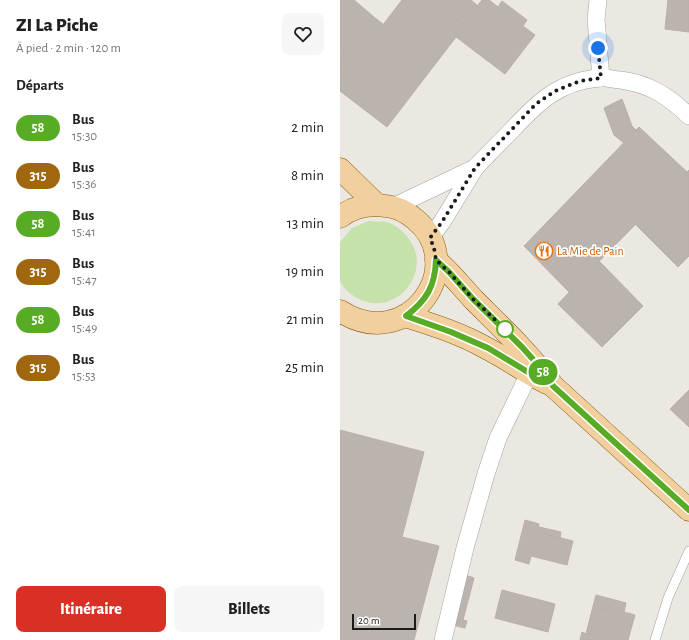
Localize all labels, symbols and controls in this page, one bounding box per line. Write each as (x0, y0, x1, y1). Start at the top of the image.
button: heart (282, 13, 324, 55)
text: ZI La Piche (16, 16, 98, 35)
your location (588, 38, 608, 58)
text: À pied · 2 min · 120 m (16, 42, 121, 55)
text: Départs (16, 78, 64, 93)
text: Bus (72, 112, 94, 127)
text: 2 min (291, 120, 324, 135)
text: 58 (32, 121, 44, 135)
text: 15:30 (72, 130, 97, 143)
text: Bus (72, 160, 94, 175)
text: 8 min (291, 168, 324, 183)
text: 315 (29, 169, 47, 183)
text: 15:36 (72, 178, 96, 191)
text: Bus (72, 208, 94, 223)
text: 13 min (287, 216, 324, 231)
text: 58 (32, 217, 44, 231)
text: 15:41 (72, 226, 96, 239)
restaurant icon: La Mie de Pain (534, 241, 554, 261)
place label: La Mie de Pain (557, 245, 624, 257)
text: Bus (72, 256, 94, 271)
text: 19 min (286, 264, 324, 279)
text: 315 (29, 265, 47, 279)
text: 15:47 (72, 274, 97, 287)
text: Bus (72, 304, 94, 319)
text: 21 min (286, 312, 324, 327)
text: 58 (32, 313, 44, 327)
unlabelled marker (496, 320, 514, 338)
text: 15:49 (72, 322, 97, 335)
text: Bus (72, 352, 94, 367)
line badge: 58 (525, 359, 561, 385)
text: 25 min (285, 360, 324, 375)
text: 315 (29, 361, 47, 375)
text: 58 (537, 365, 549, 379)
text: 15:53 (72, 370, 96, 383)
button: Itinéraire (16, 586, 166, 632)
button: Billets (174, 586, 324, 632)
scale bar (352, 612, 416, 631)
text: 20 m (358, 615, 379, 626)

